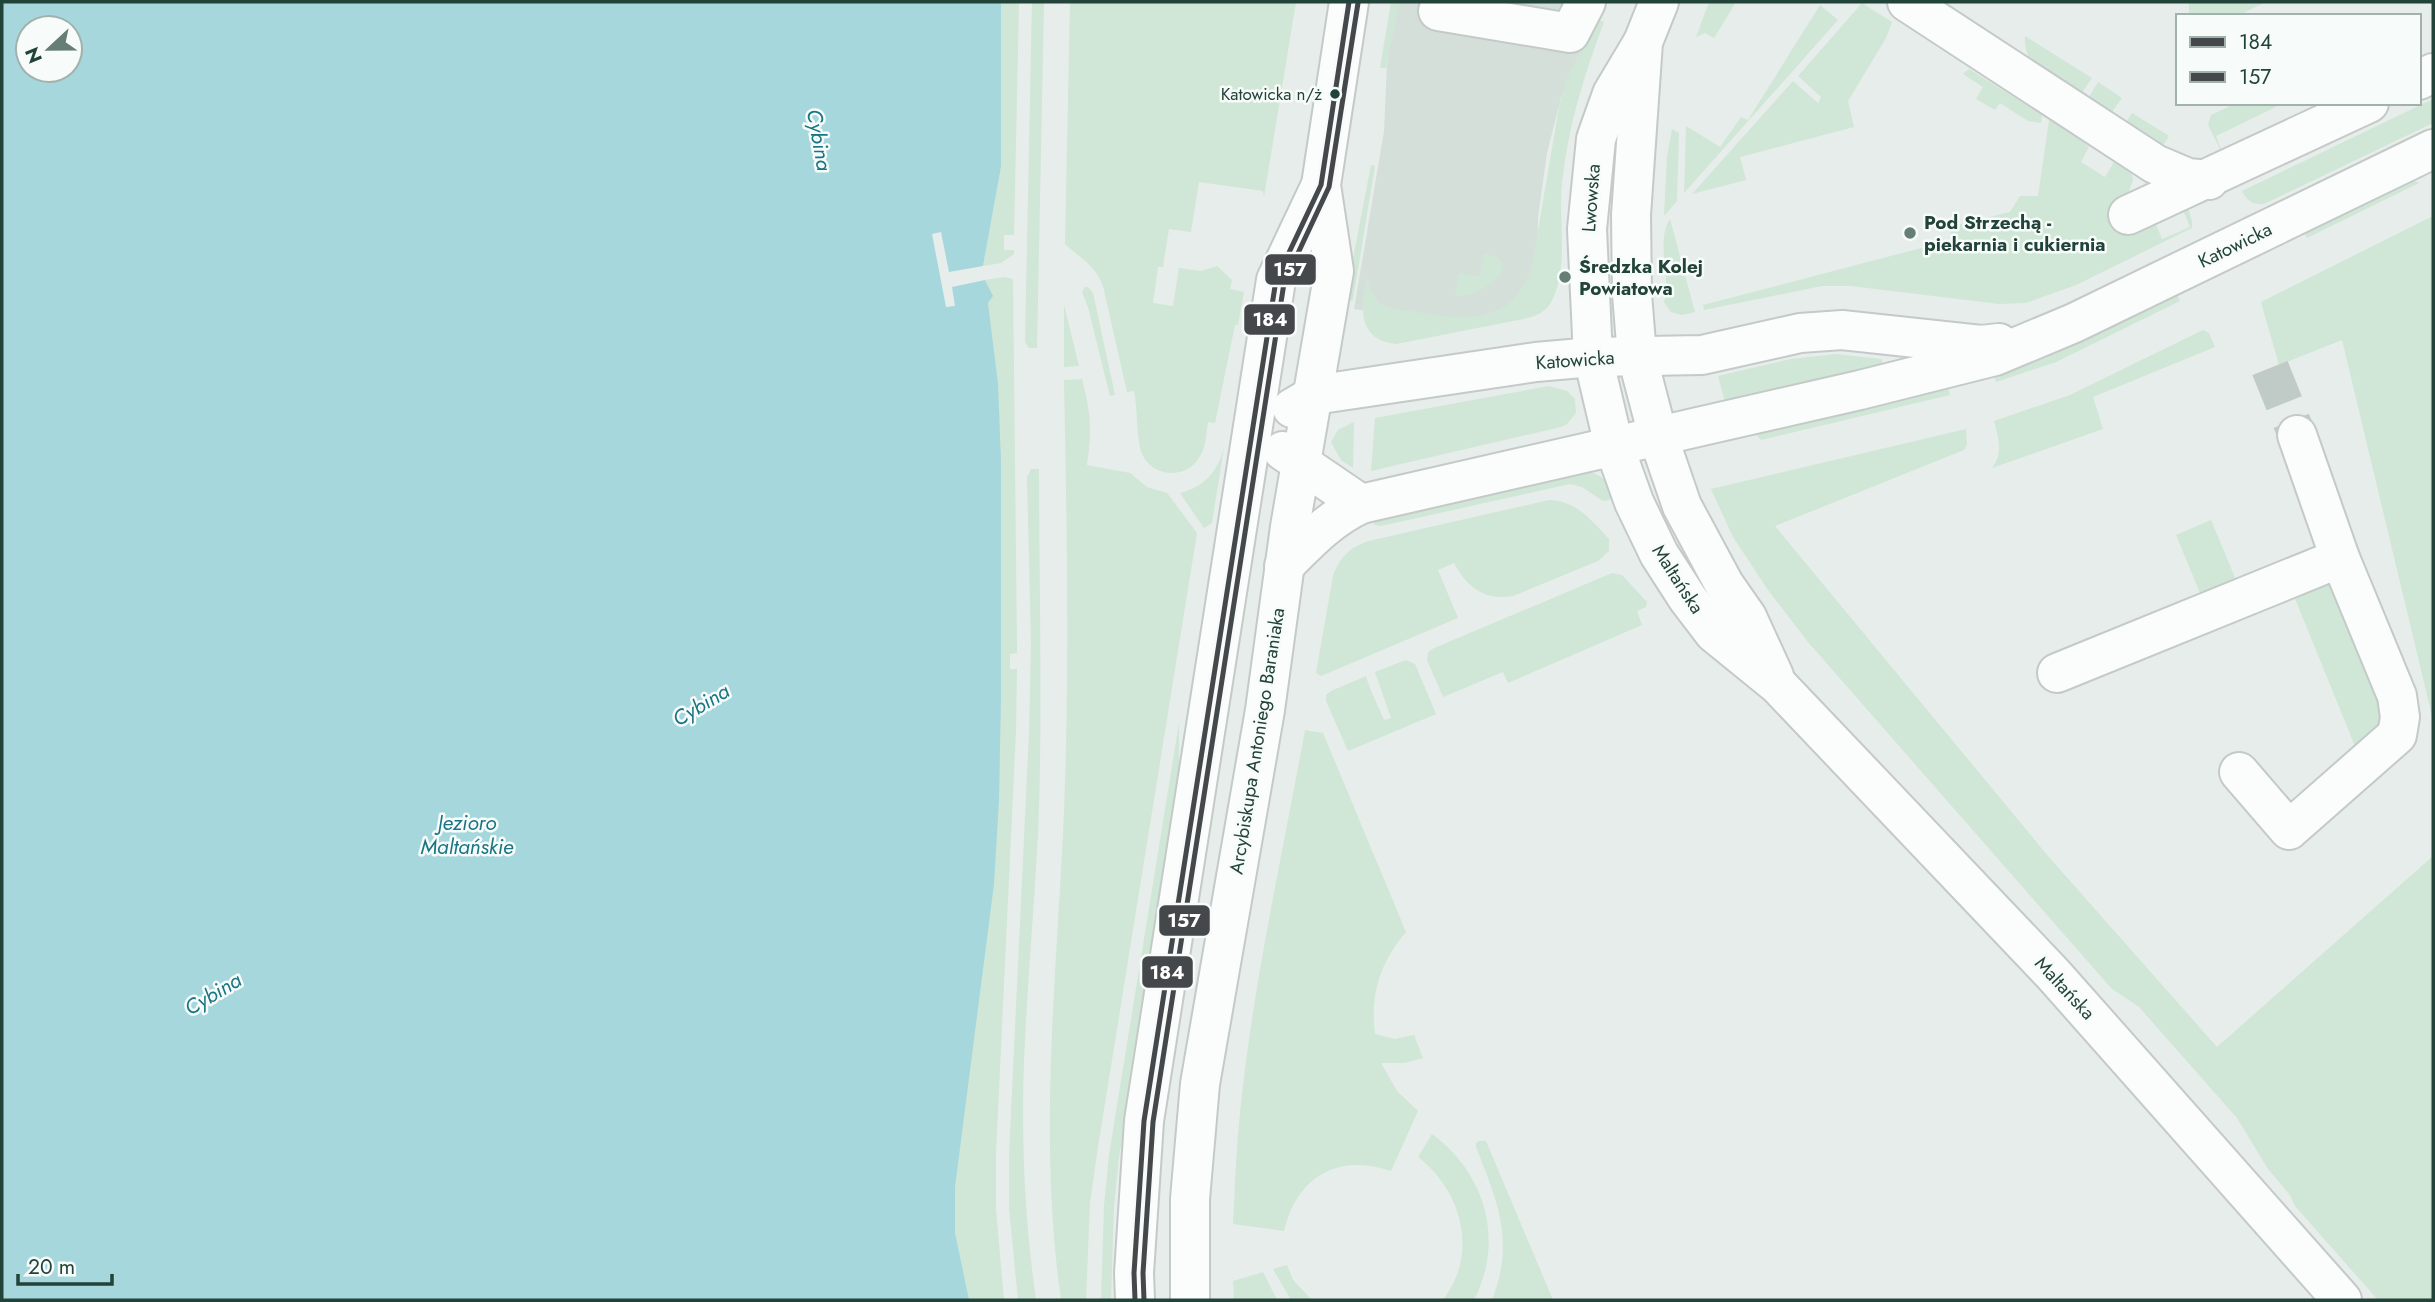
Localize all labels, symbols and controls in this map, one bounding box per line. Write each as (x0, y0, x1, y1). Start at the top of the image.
north arrow (14, 14, 84, 84)
legend (2176, 14, 2421, 105)
text: 184 (2239, 27, 2272, 57)
text: N (18, 43, 49, 67)
text: 157 (2239, 62, 2271, 92)
place label: Katowicka n/ż (1221, 82, 1322, 106)
marker: Katowicka n/ż (1328, 87, 1342, 101)
water label: Cybina (799, 107, 839, 174)
street label: Lwowska (1575, 163, 1607, 233)
place label: Pod Strzechą - piekarnia i cukiernia (1924, 209, 2106, 258)
street label: Katowicka (2194, 216, 2276, 274)
marker: Pod Strzechą - piekarnia i cukiernia (1902, 225, 1918, 241)
line badge: 157 (1264, 253, 1317, 286)
place label: Średzka Kolej Powiatowa (1579, 253, 1703, 302)
text: 157 (1273, 256, 1307, 283)
marker: Średzka Kolej Powiatowa (1557, 269, 1573, 285)
line badge: 184 (1243, 303, 1296, 336)
text: 184 (1253, 306, 1287, 333)
street label: Katowicka (1535, 344, 1615, 376)
street label: Maltańska (1646, 539, 1710, 619)
street label: Arcybiskupa Antoniego Baraniaka (1223, 606, 1291, 876)
water label: Cybina (667, 676, 736, 734)
water label: Jezioro Maltańskie (421, 808, 514, 862)
line badge: 157 (1158, 904, 1211, 937)
text: 157 (1167, 907, 1201, 934)
street label: Maltańska (2029, 950, 2101, 1026)
line badge: 184 (1141, 955, 1194, 989)
text: 184 (1150, 959, 1184, 986)
water label: Cybina (179, 965, 248, 1023)
scale bar (18, 1242, 112, 1286)
text: 20 m (28, 1252, 75, 1282)

